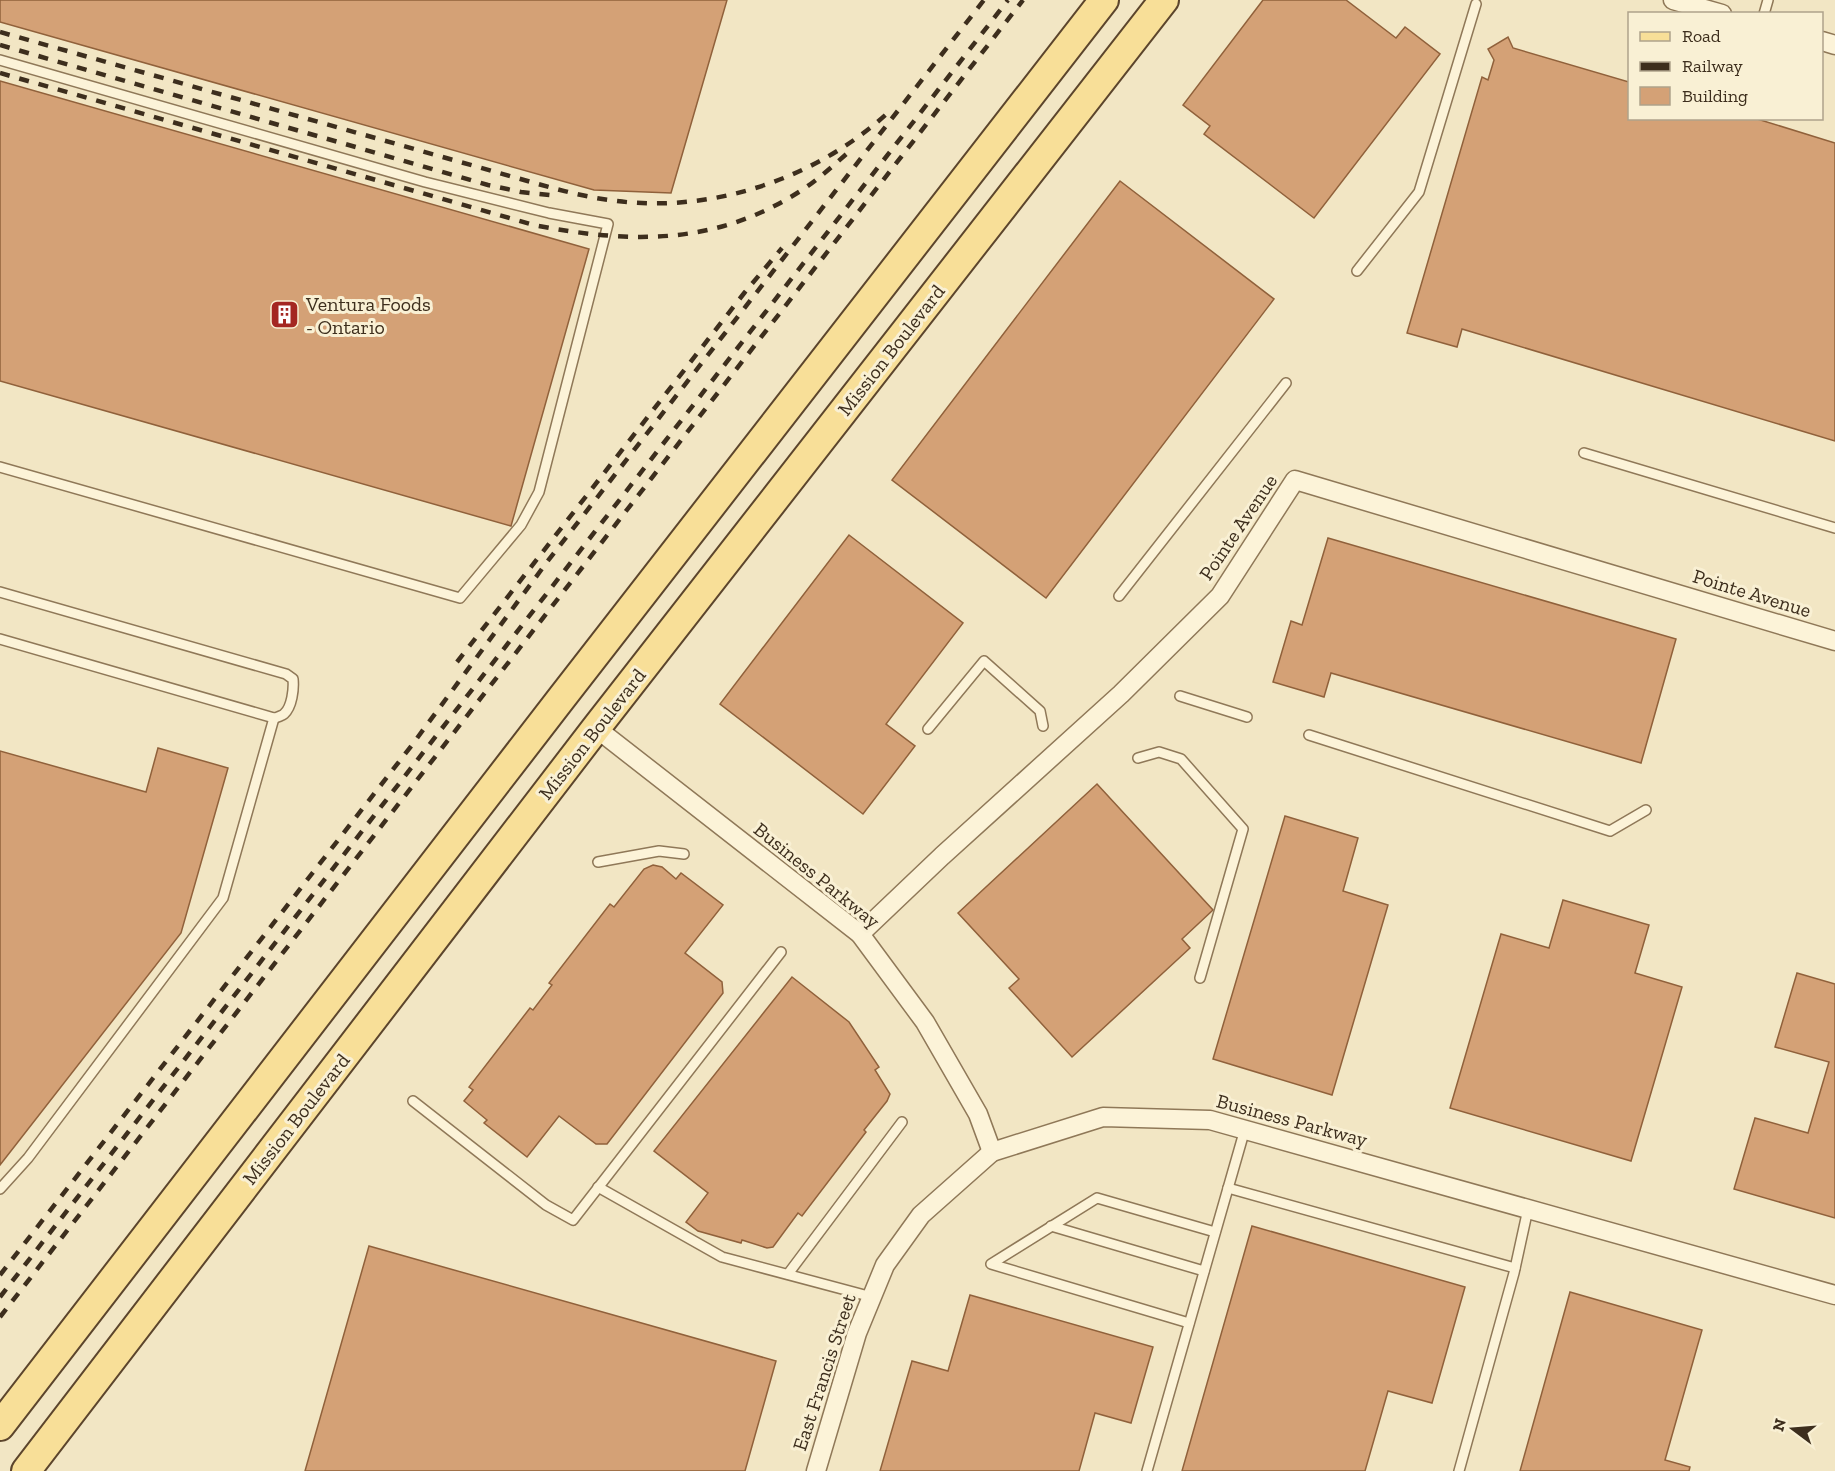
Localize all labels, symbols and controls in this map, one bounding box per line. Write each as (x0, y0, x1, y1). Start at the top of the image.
legend (1628, 12, 1823, 120)
text: Road (1682, 25, 1721, 47)
text: Railway (1682, 55, 1744, 77)
text: Building (1682, 85, 1748, 107)
street label: Mission Boulevard (832, 280, 950, 420)
place label: Ventura Foods - Ontario (305, 292, 431, 339)
building icon: Ventura Foods - Ontario (269, 299, 301, 331)
street label: Pointe Avenue (1194, 470, 1282, 584)
street label: Pointe Avenue (1690, 564, 1814, 622)
street label: Mission Boulevard (533, 664, 651, 804)
street label: Business Parkway (749, 817, 885, 934)
street label: Mission Boulevard (237, 1049, 355, 1189)
street label: Business Parkway (1214, 1088, 1371, 1152)
street label: East Francis Street (787, 1290, 861, 1454)
north arrow (1763, 1399, 1823, 1459)
text: N (1768, 1417, 1790, 1433)

